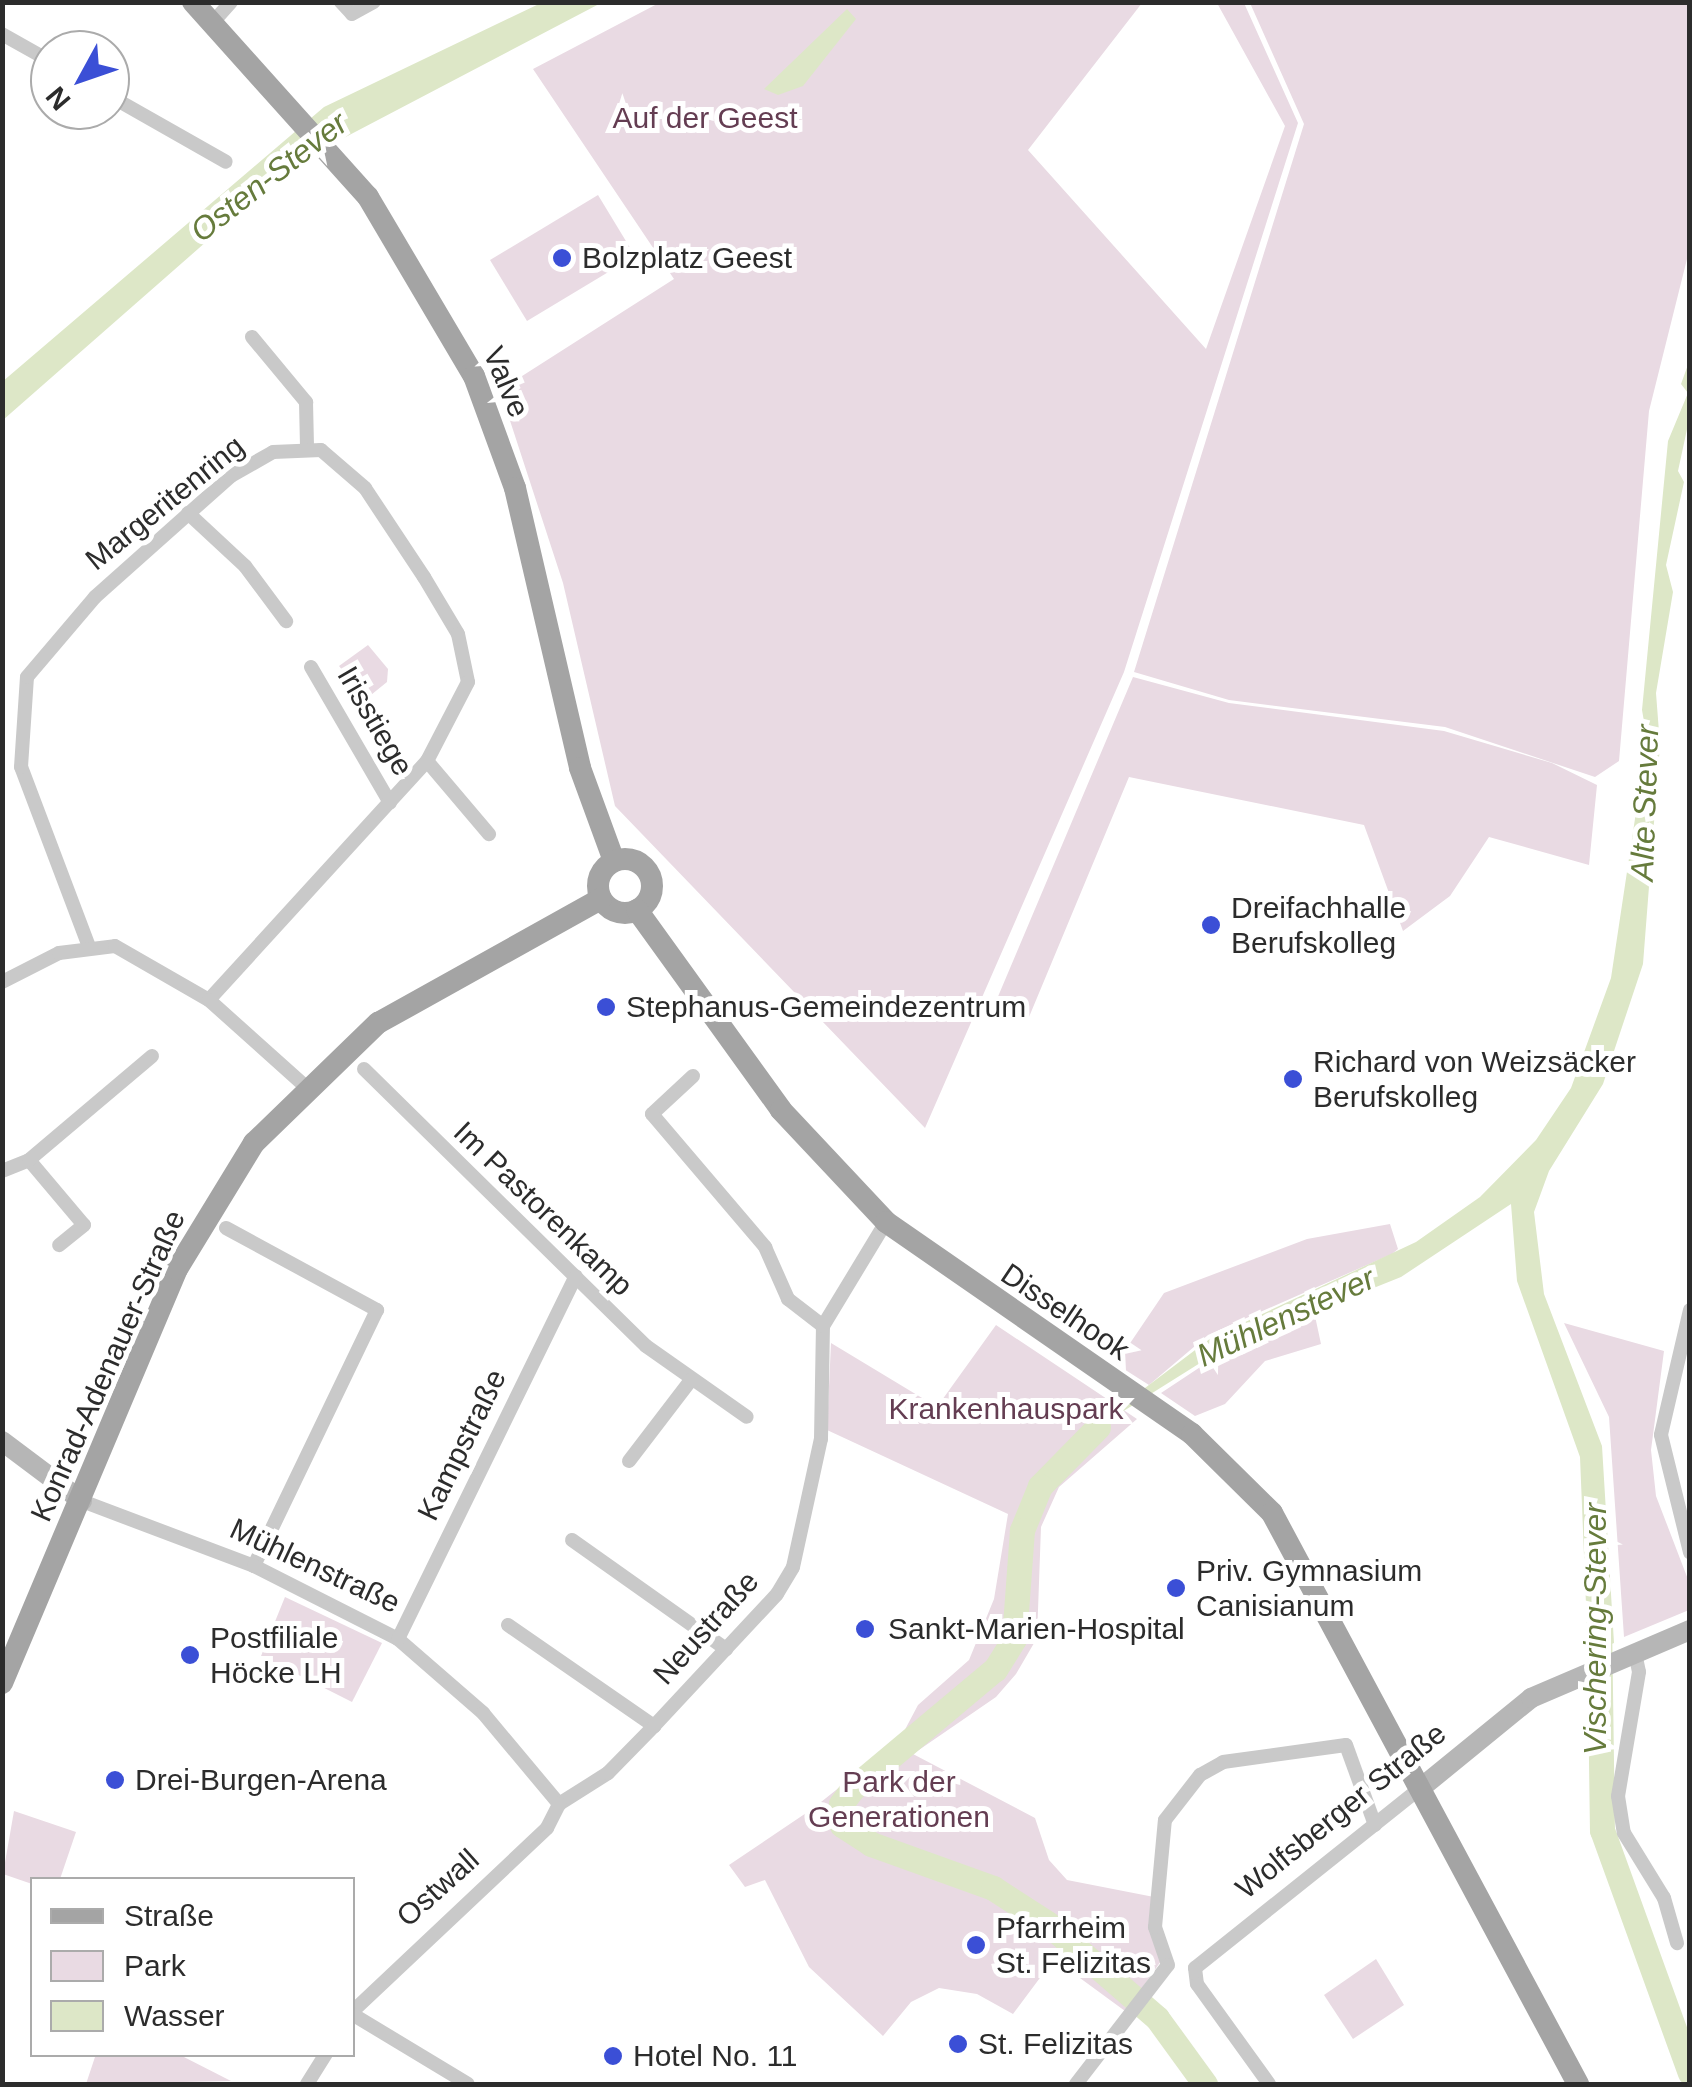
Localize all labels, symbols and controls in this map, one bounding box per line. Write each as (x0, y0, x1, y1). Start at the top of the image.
north arrow (30, 30, 130, 130)
text: N (40, 81, 77, 116)
park label: Auf der Geest (612, 100, 798, 136)
water label: Osten-Stever (183, 104, 355, 250)
place label: Bolzplatz Geest (582, 240, 792, 276)
marker: Bolzplatz Geest (551, 247, 573, 269)
street label: Valve (475, 341, 537, 423)
street label: Margeritenring (79, 428, 251, 578)
street label: Irisstiege (329, 660, 421, 782)
water label: Alte Stever (1623, 724, 1667, 882)
place label: Dreifachhalle Berufskolleg (1231, 890, 1406, 960)
marker: Dreifachhalle Berufskolleg (1200, 914, 1222, 936)
place label: Stephanus-Gemeindezentrum (626, 989, 1026, 1025)
marker: Stephanus-Gemeindezentrum (595, 996, 617, 1018)
place label: Richard von Weizsäcker Berufskolleg (1313, 1044, 1636, 1114)
marker: Richard von Weizsäcker Berufskolleg (1282, 1068, 1304, 1090)
street label: Im Pastorenkamp (446, 1114, 640, 1304)
street label: Konrad-Adenauer-Straße (23, 1205, 193, 1527)
street label: Disselhook (994, 1256, 1136, 1368)
water label: Mühlenstever (1191, 1259, 1381, 1375)
street label: Kampstraße (410, 1364, 514, 1526)
park label: Krankenhauspark (888, 1391, 1124, 1427)
water label: Vischering-Stever (1576, 1503, 1614, 1755)
street label: Mühlenstraße (224, 1511, 406, 1621)
place label: Priv. Gymnasium Canisianum (1196, 1553, 1422, 1624)
street label: Neustraße (646, 1564, 766, 1692)
marker: Priv. Gymnasium Canisianum (1165, 1577, 1187, 1599)
place label: Sankt-Marien-Hospital (888, 1611, 1185, 1647)
marker: Sankt-Marien-Hospital (852, 1616, 878, 1642)
place label: Postfiliale Höcke LH (210, 1620, 342, 1690)
marker: Postfiliale Höcke LH (179, 1644, 201, 1666)
street label: Wolfsberger Straße (1229, 1715, 1453, 1907)
place label: Drei-Burgen-Arena (135, 1762, 387, 1798)
park label: Park der Generationen (808, 1764, 990, 1834)
marker: Drei-Burgen-Arena (104, 1769, 126, 1791)
street label: Ostwall (389, 1842, 487, 1934)
legend (30, 1877, 355, 2057)
text: Straße (124, 1899, 214, 1932)
place label: Pfarrheim St. Felizitas (996, 1910, 1151, 1980)
marker: Pfarrheim St. Felizitas (965, 1934, 987, 1956)
text: Park (124, 1949, 186, 1982)
text: Wasser (124, 1999, 225, 2032)
place label: St. Felizitas (978, 2026, 1133, 2062)
marker: St. Felizitas (947, 2033, 969, 2055)
place label: Hotel No. 11 (633, 2038, 798, 2074)
marker: Hotel No. 11 (602, 2045, 624, 2067)

